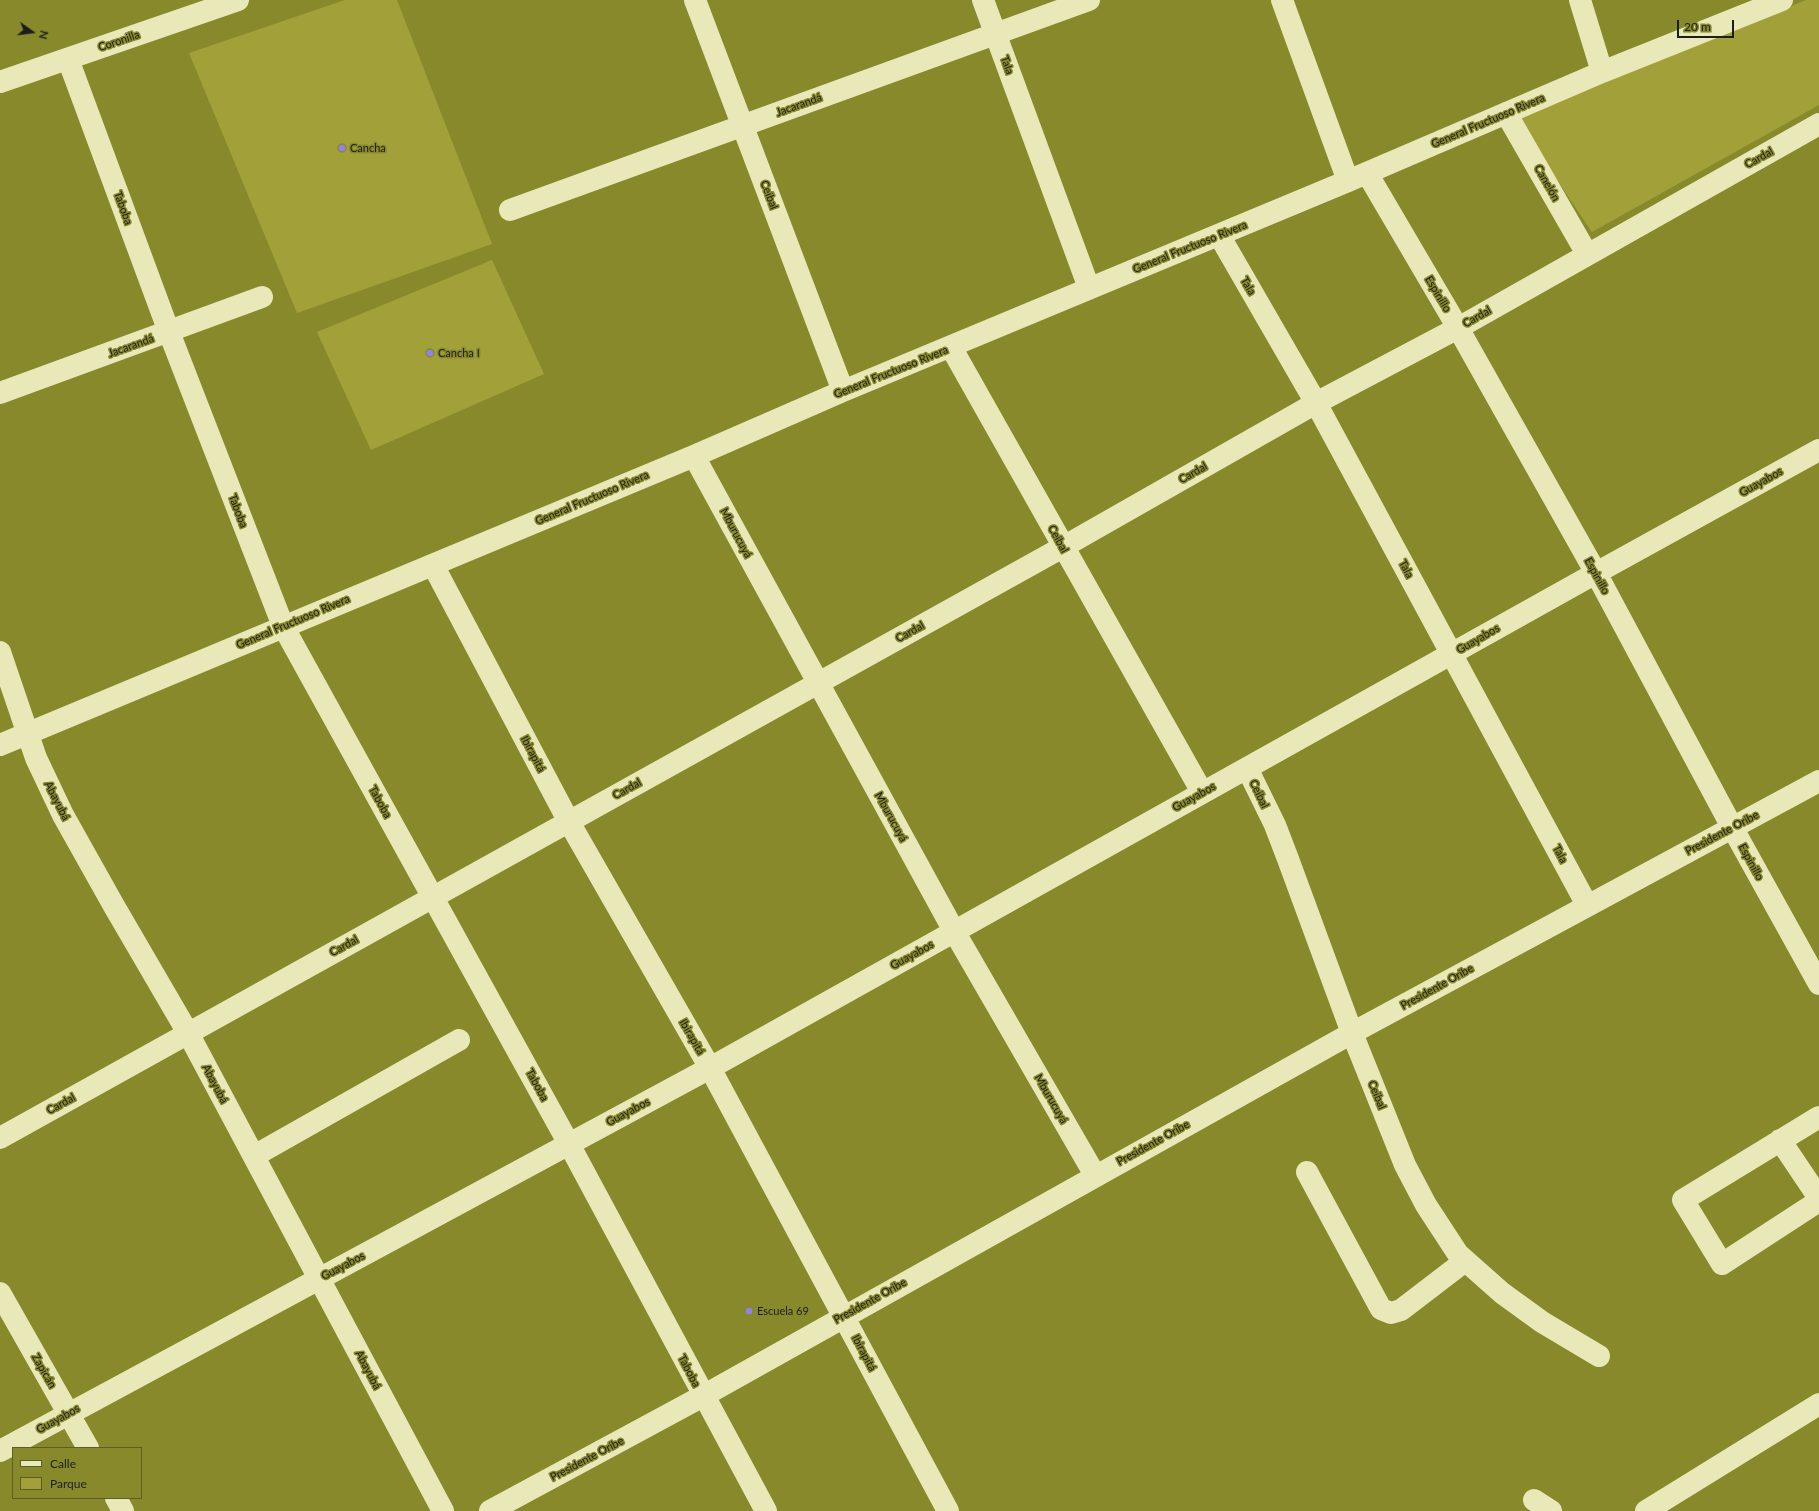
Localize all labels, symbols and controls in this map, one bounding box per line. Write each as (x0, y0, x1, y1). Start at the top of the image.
north arrow (12, 12, 52, 52)
scale bar (1679, 12, 1736, 38)
text: 20 m (1684, 19, 1711, 34)
street label: Coronilla (97, 28, 141, 54)
text: N (37, 29, 51, 41)
street label: Tala (998, 54, 1016, 76)
street label: Jacarandá (774, 91, 824, 119)
street label: General Fructuoso Rivera (1429, 91, 1547, 151)
place label: Cancha (350, 141, 386, 155)
marker: Cancha (337, 143, 347, 153)
street label: Cardal (1742, 145, 1776, 171)
street label: Canelón (1531, 162, 1563, 204)
street label: Ceibal (757, 179, 781, 211)
street label: Taboba (111, 189, 135, 227)
street label: General Fructuoso Rivera (1131, 218, 1249, 276)
street label: Espinillo (1422, 273, 1454, 315)
street label: Tala (1238, 275, 1258, 297)
street label: Cardal (1460, 304, 1494, 330)
street label: Jacarandá (106, 332, 156, 360)
street label: General Fructuoso Rivera (832, 343, 950, 401)
place label: Cancha I (438, 346, 480, 360)
marker: Cancha I (425, 348, 435, 358)
street label: Cardal (1176, 460, 1210, 486)
street label: Guayabos (1737, 465, 1785, 499)
street label: General Fructuoso Rivera (533, 468, 651, 528)
street label: Taboba (226, 492, 250, 530)
street label: Mburucuyá (717, 506, 755, 560)
street label: Ceibal (1045, 523, 1071, 555)
street label: Espinillo (1582, 555, 1612, 597)
street label: Tala (1396, 558, 1416, 580)
street label: General Fructuoso Rivera (234, 592, 352, 652)
street label: Cardal (893, 619, 927, 645)
street label: Guayabos (1454, 621, 1502, 657)
street label: Ibirapitá (518, 734, 548, 774)
street label: Cardal (610, 776, 644, 802)
street label: Ceibal (1247, 778, 1271, 810)
street label: Abayubá (42, 779, 72, 823)
street label: Guayabos (1170, 780, 1218, 814)
street label: Taboba (366, 784, 394, 820)
street label: Mburucuyá (872, 790, 910, 844)
street label: Presidente Oribe (1683, 808, 1761, 858)
street label: Espinillo (1736, 841, 1766, 883)
street label: Tala (1550, 843, 1570, 865)
street label: Cardal (327, 933, 361, 959)
street label: Guayabos (888, 938, 936, 972)
street label: Presidente Oribe (1398, 962, 1476, 1012)
street label: Ibirapitá (676, 1017, 708, 1057)
street label: Abayubá (199, 1062, 231, 1106)
street label: Taboba (523, 1067, 551, 1103)
street label: Mburucuyá (1032, 1072, 1070, 1126)
street label: Ceibal (1365, 1079, 1389, 1111)
street label: Cardal (44, 1091, 78, 1117)
street label: Guayabos (604, 1095, 652, 1129)
street label: Presidente Oribe (1114, 1118, 1192, 1168)
street label: Guayabos (319, 1249, 367, 1283)
street label: Presidente Oribe (831, 1276, 909, 1326)
place label: Escuela 69 (757, 1304, 809, 1318)
marker: Escuela 69 (744, 1306, 754, 1316)
street label: Ibirapitá (849, 1333, 879, 1373)
street label: Abayubá (352, 1348, 384, 1392)
street label: Zapicán (29, 1351, 59, 1391)
street label: Taboba (675, 1353, 703, 1389)
street label: Guayabos (34, 1402, 82, 1436)
street label: Presidente Oribe (548, 1434, 626, 1484)
legend (12, 1447, 142, 1499)
text: Calle (50, 1456, 76, 1471)
text: Parque (50, 1476, 87, 1491)

